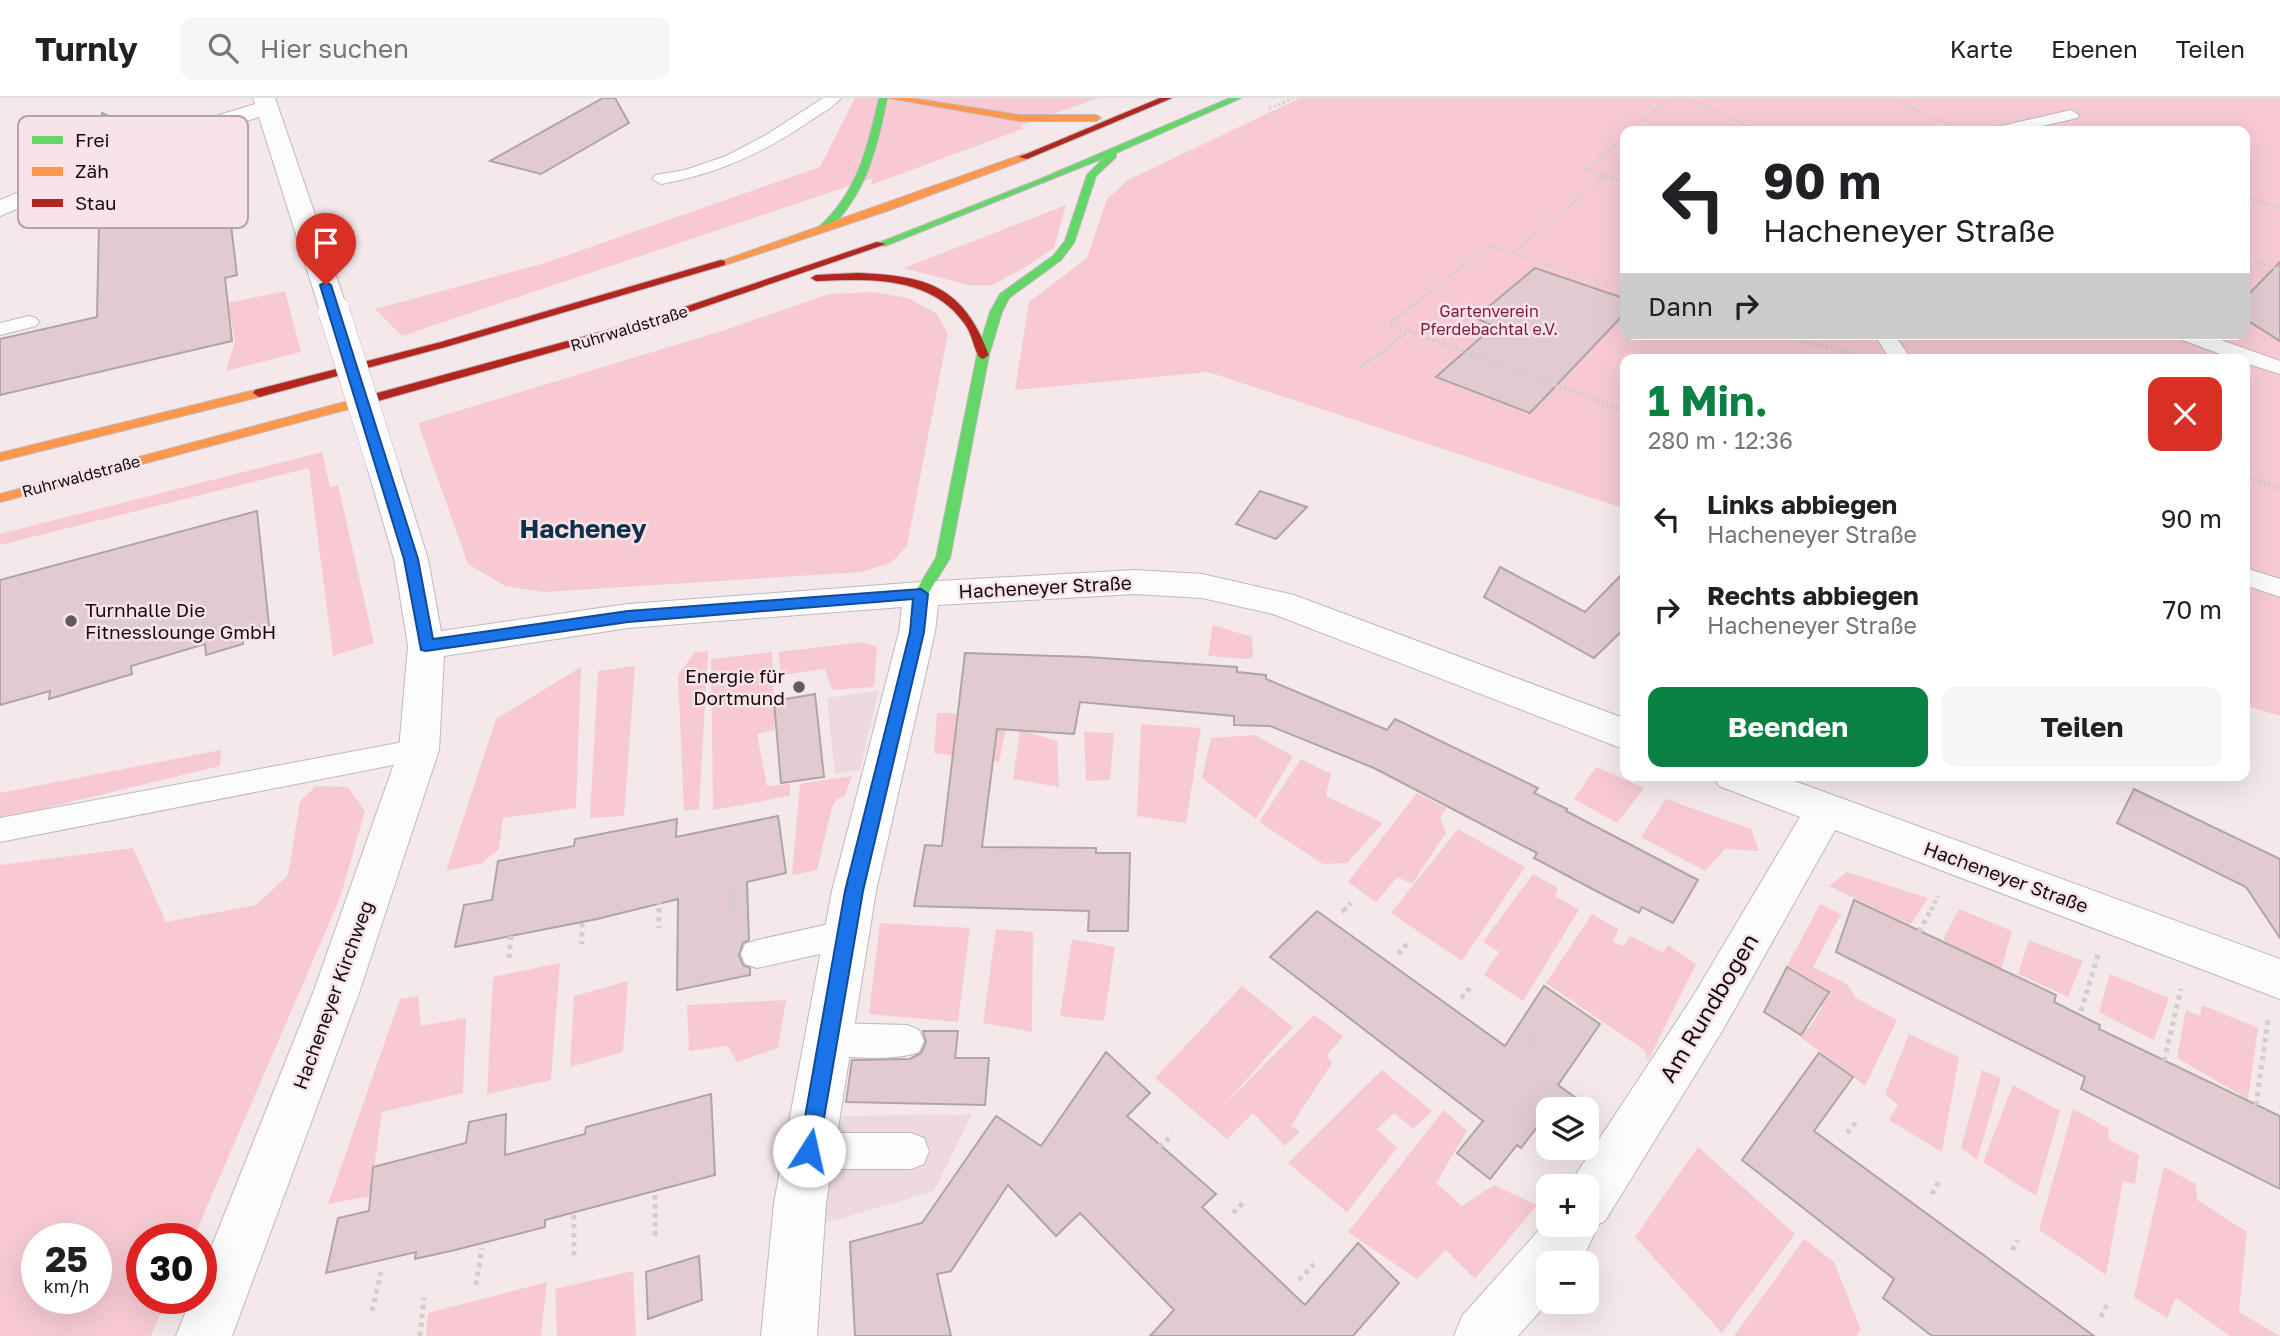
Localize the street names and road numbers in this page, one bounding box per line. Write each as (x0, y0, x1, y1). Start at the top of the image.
street label: Ruhrwaldstraße (568, 301, 690, 355)
street label: Ruhrwaldstraße (20, 451, 142, 501)
street label: Hacheneyer Straße (958, 570, 1132, 603)
street label: Hacheneyer Straße (1921, 836, 2092, 917)
street label: Hacheneyer Kirchweg (288, 897, 377, 1092)
street label: Am Rundbogen (1653, 928, 1764, 1087)

